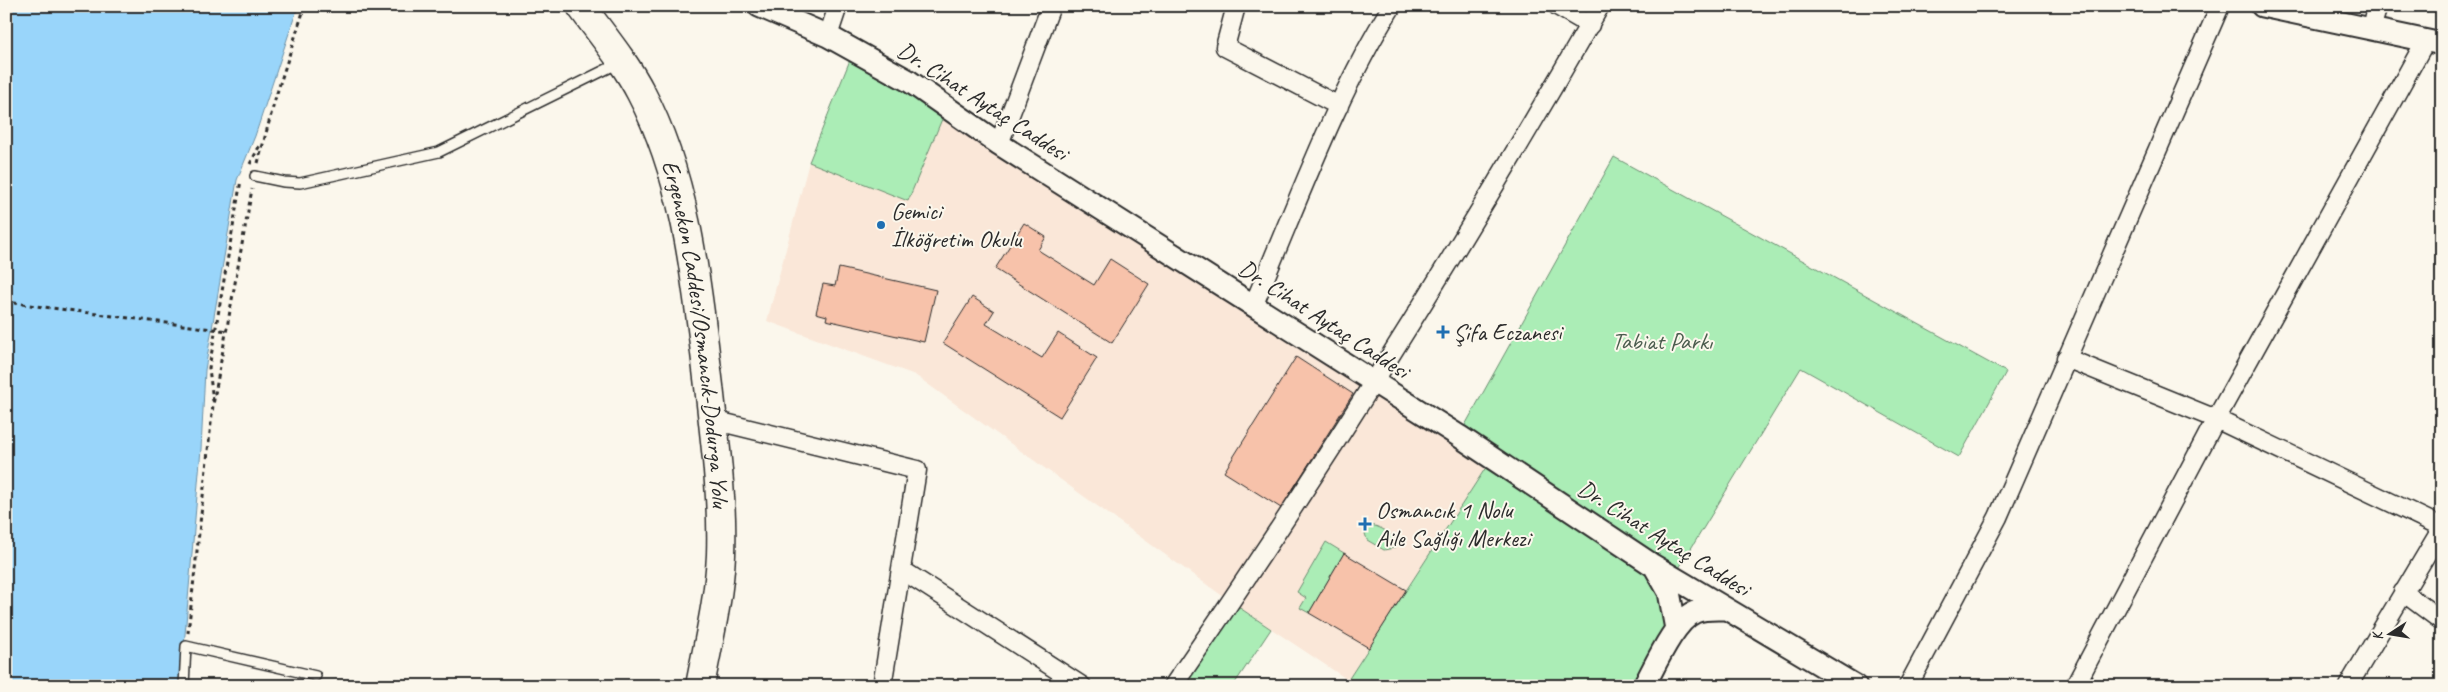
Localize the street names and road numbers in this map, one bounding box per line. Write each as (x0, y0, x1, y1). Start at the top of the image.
street label: Dr. Cihat Aytaç Caddesi (892, 35, 1077, 169)
street label: Ergenekon Caddesi/Osmancık-Dodurga Yolu (655, 156, 736, 511)
street label: Dr. Cihat Aytaç Caddesi (1233, 253, 1418, 387)
street label: Dr. Cihat Aytaç Caddesi (1572, 473, 1759, 605)

